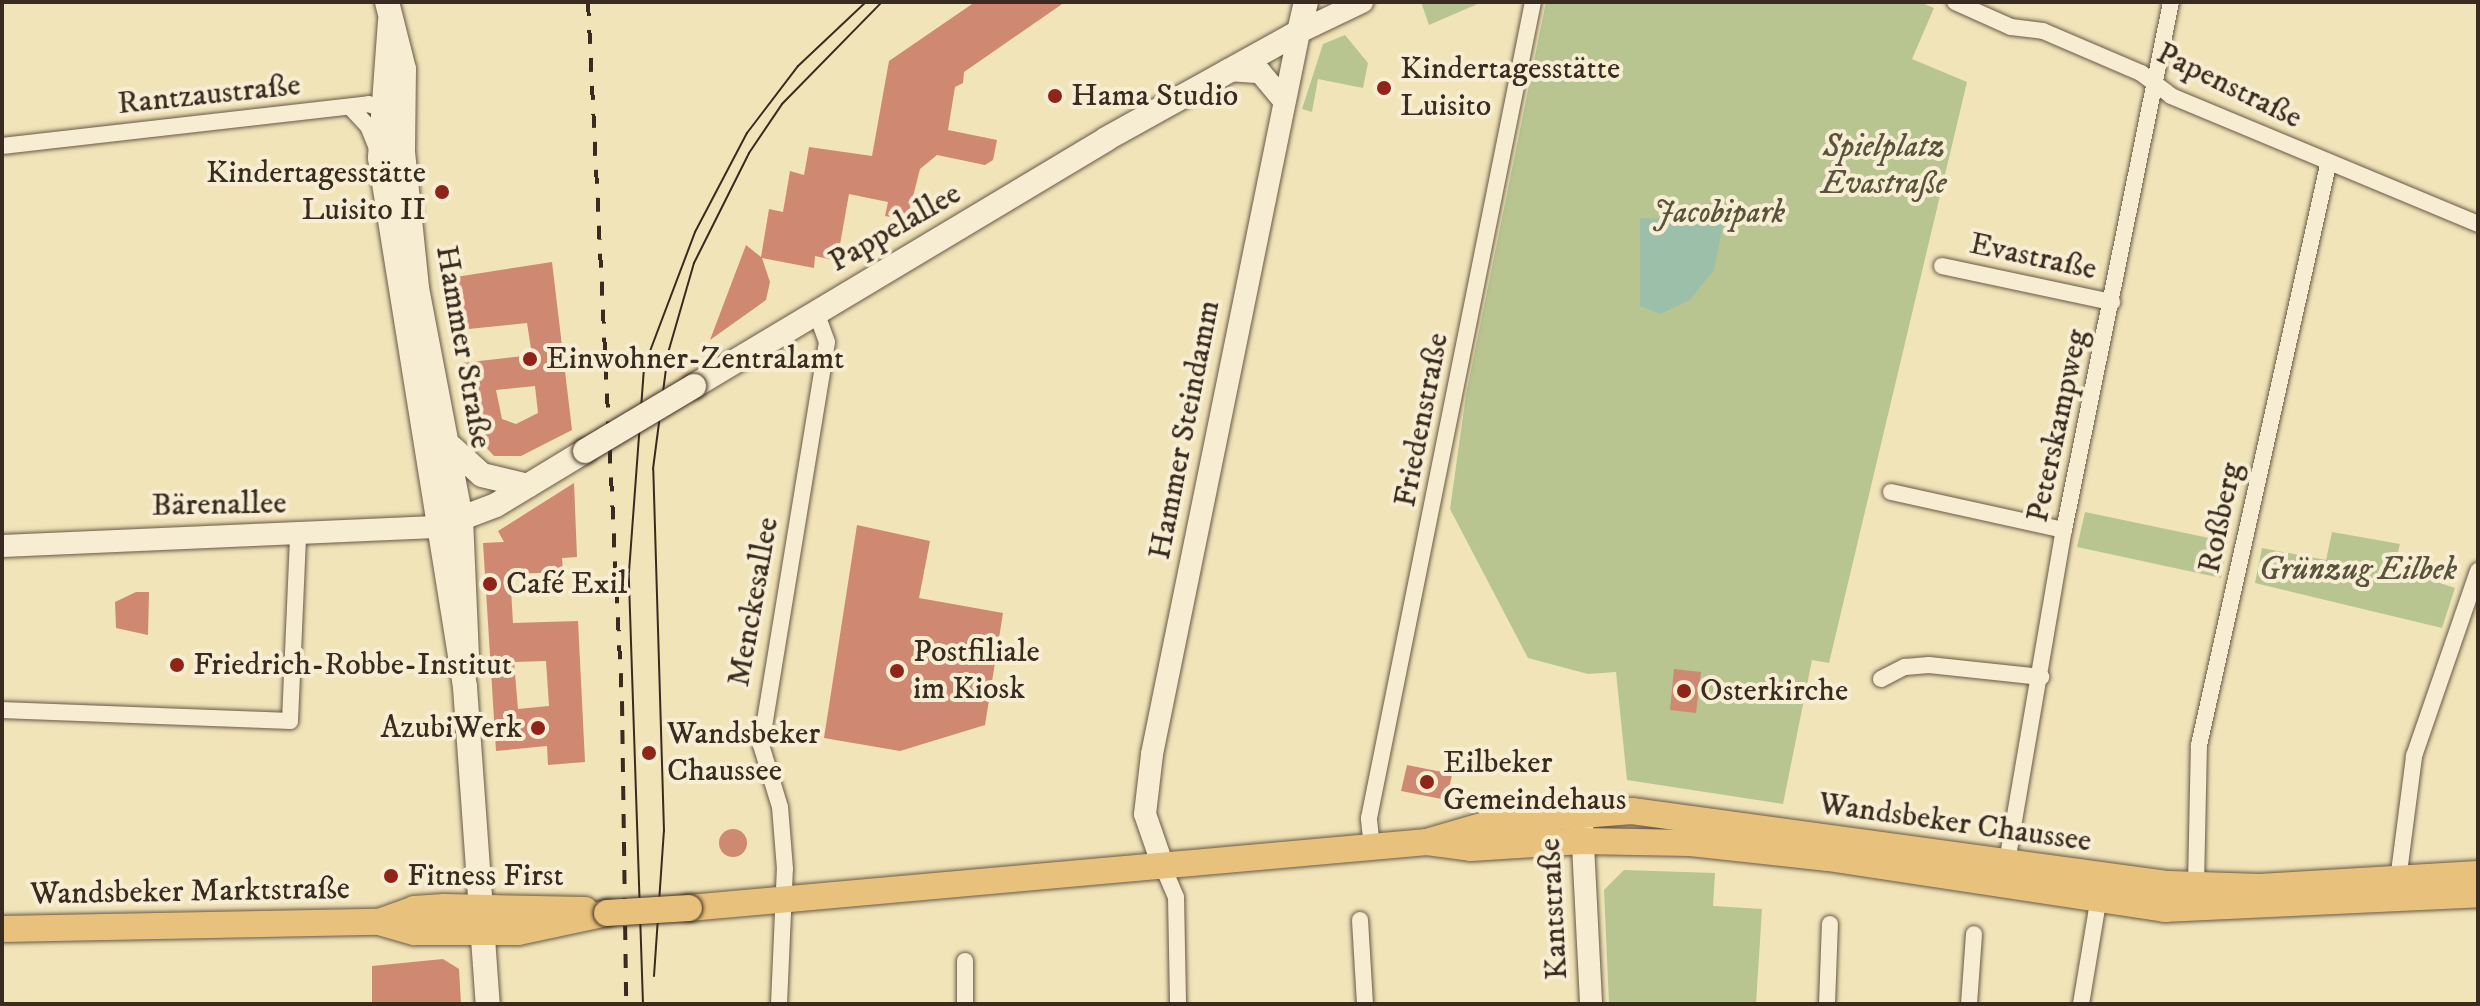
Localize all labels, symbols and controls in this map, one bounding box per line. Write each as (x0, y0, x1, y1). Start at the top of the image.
street label: Papenstraße (2150, 34, 2308, 138)
place label: Kindertagesstätte Luisito (1400, 51, 1620, 126)
street label: Rantzaustraße (116, 66, 302, 124)
place label: Hama Studio (1071, 77, 1238, 115)
marker: Kindertagesstätte Luisito (1375, 79, 1393, 97)
marker: Hama Studio (1046, 87, 1064, 105)
park label: Spielplatz Evastraße (1821, 129, 1947, 204)
place label: Kindertagesstätte Luisito II (206, 155, 426, 230)
street label: Pappelallee (822, 175, 968, 281)
marker: Kindertagesstätte Luisito II (433, 183, 451, 201)
park label: Jacobipark (1653, 194, 1785, 232)
street label: Evastraße (1966, 225, 2100, 289)
street label: Hammer Straße (426, 242, 500, 452)
street label: Hammer Steindamm (1141, 297, 1229, 563)
street label: Peterskampweg (2019, 326, 2097, 526)
street label: Friedenstraße (1386, 330, 1458, 510)
place label: Einwohner-Zentralamt (546, 340, 844, 378)
marker: Einwohner-Zentralamt (521, 350, 539, 368)
street label: Roßberg (2191, 459, 2251, 577)
street label: Bärenallee (151, 485, 287, 525)
street label: Menckesallee (720, 514, 788, 690)
park label: Grünzug Eilbek (2259, 551, 2457, 589)
place label: Café Exil (506, 565, 627, 603)
marker: Café Exil (481, 575, 499, 593)
place label: Postfiliale im Kiosk (913, 634, 1040, 709)
place label: Friedrich-Robbe-Institut (193, 646, 512, 684)
marker: Friedrich-Robbe-Institut (168, 656, 186, 674)
marker: Postfiliale im Kiosk (888, 662, 906, 680)
place label: Osterkirche (1700, 672, 1848, 710)
marker: Osterkirche (1675, 682, 1693, 700)
place label: AzubiWerk (380, 709, 522, 747)
place label: Wandsbeker Chaussee (667, 716, 820, 791)
marker: AzubiWerk (529, 719, 547, 737)
marker: Wandsbeker Chaussee (638, 742, 660, 764)
place label: Eilbeker Gemeindehaus (1443, 745, 1626, 820)
marker: Eilbeker Gemeindehaus (1418, 773, 1436, 791)
street label: Wandsbeker Chaussee (1816, 785, 2094, 861)
street label: Kantstraße (1531, 837, 1577, 981)
place label: Fitness First (407, 857, 564, 895)
marker: Fitness First (382, 867, 400, 885)
street label: Wandsbeker Marktstraße (30, 870, 350, 914)

